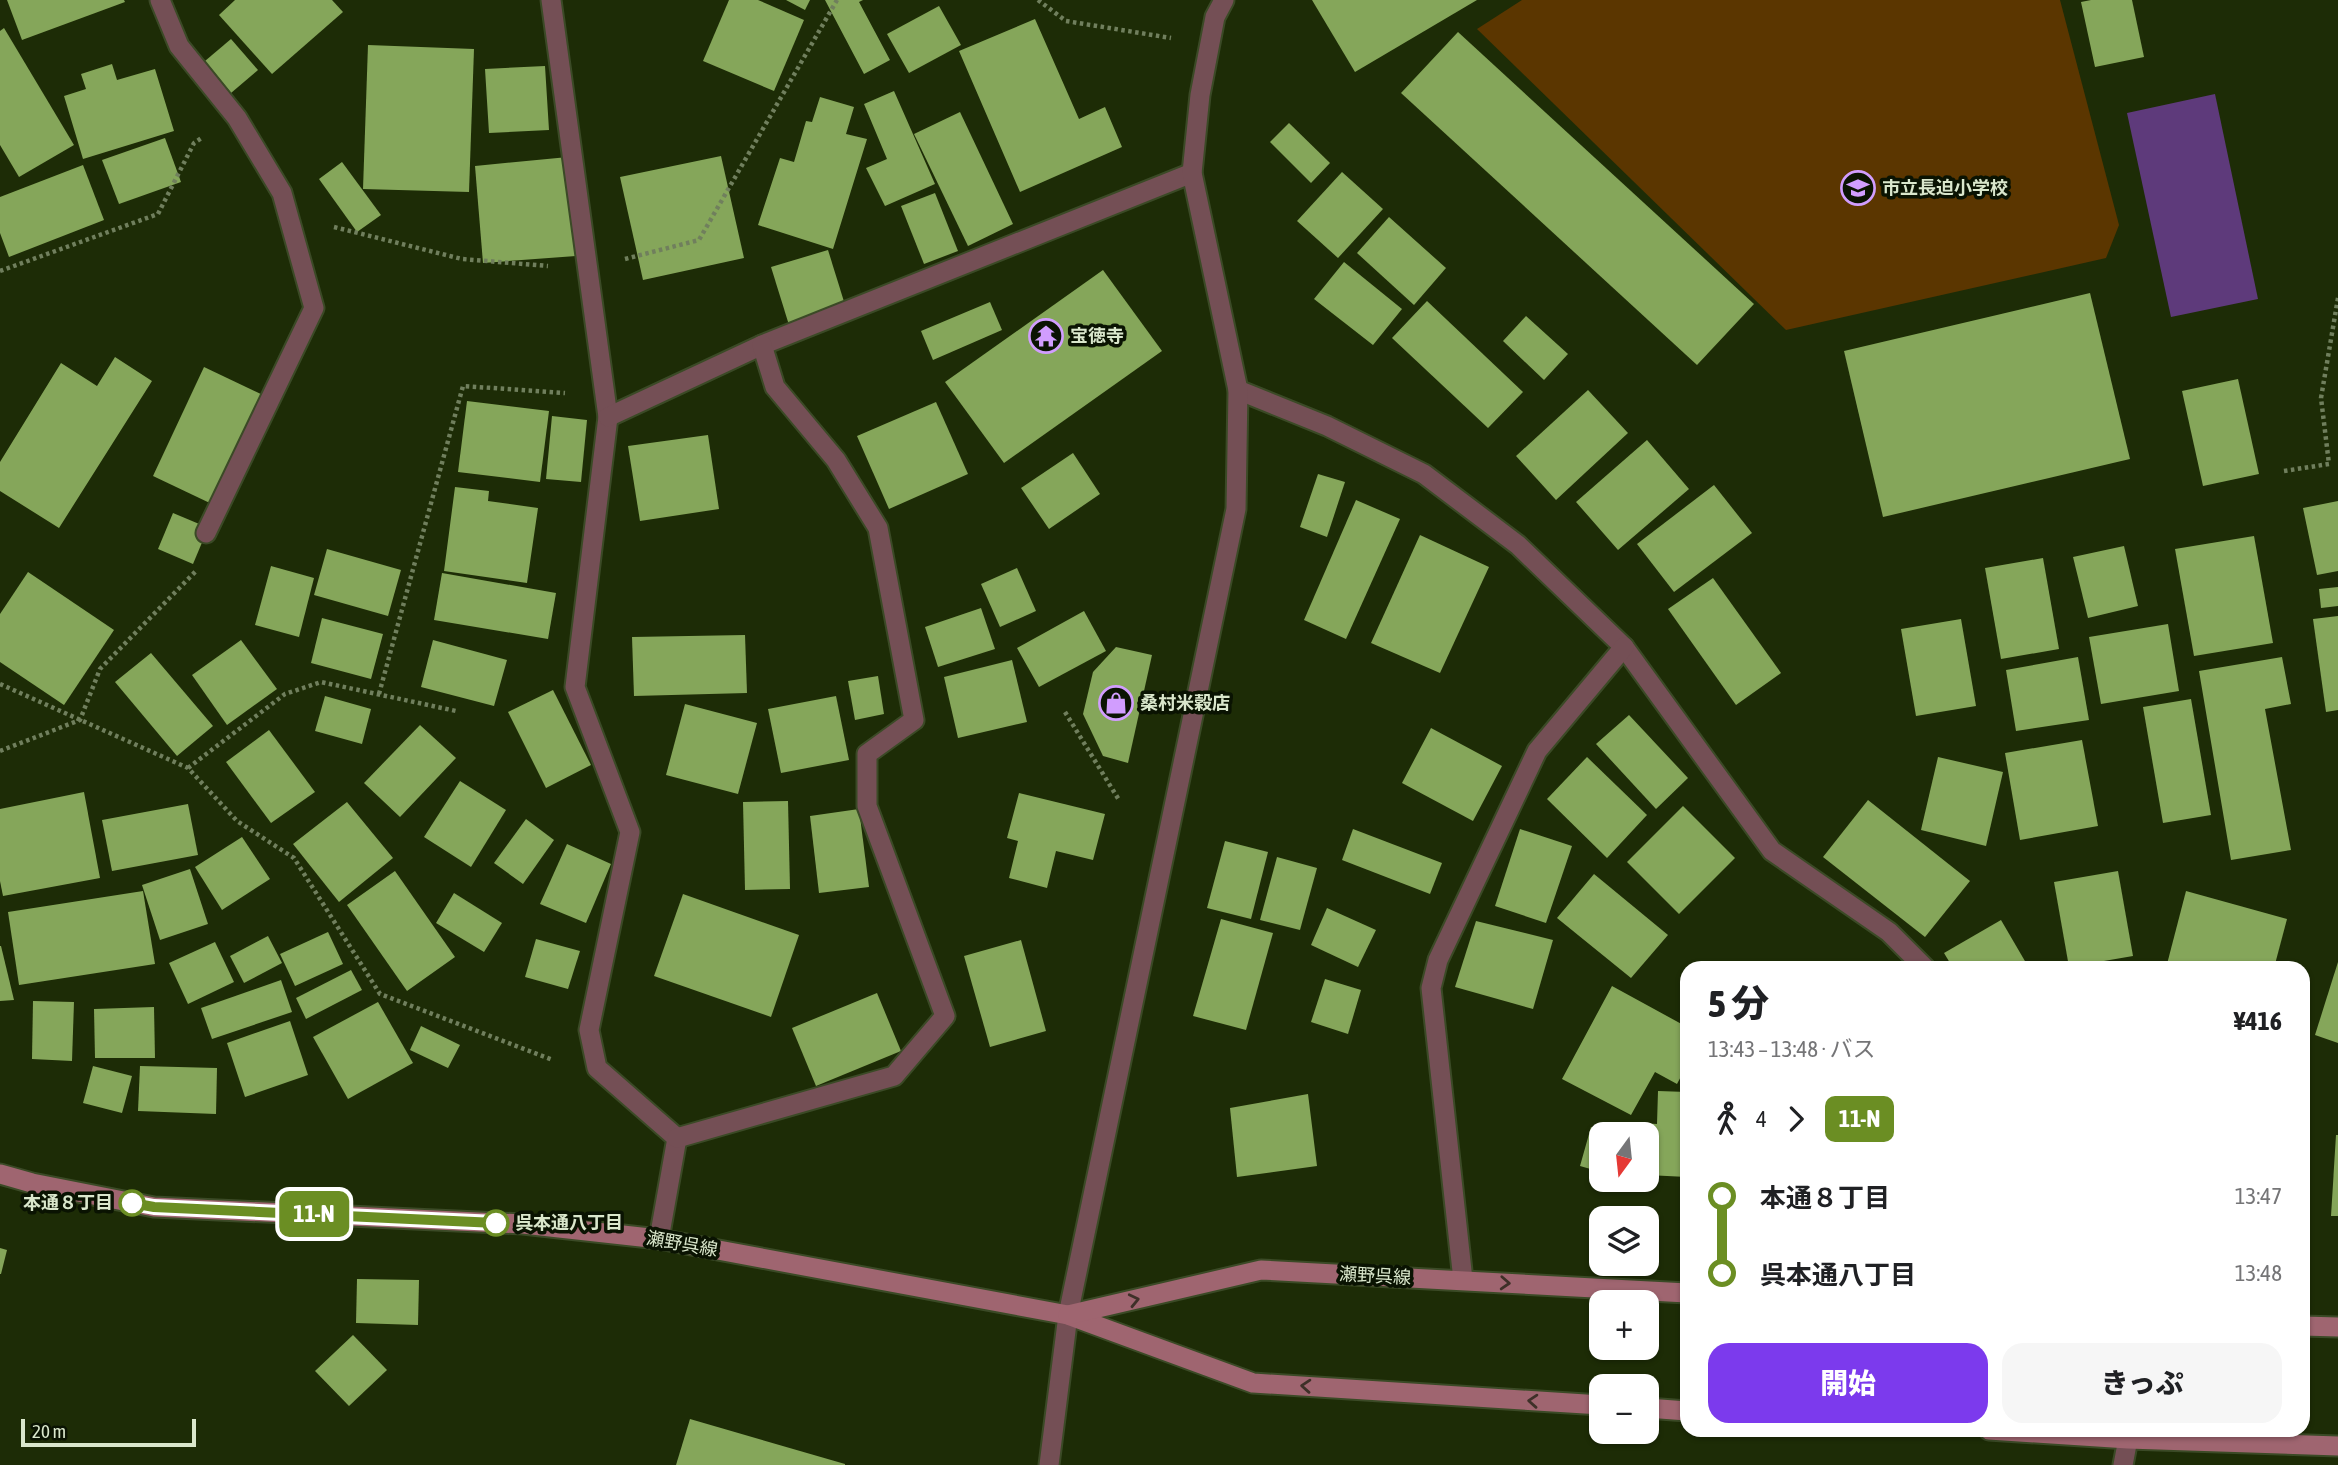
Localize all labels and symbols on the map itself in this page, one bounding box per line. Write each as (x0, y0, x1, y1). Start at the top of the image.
school or university icon: 市立長迫小学校 (1839, 169, 1877, 207)
place label: 市立長迫小学校 (1882, 177, 2008, 198)
temple icon: 宝徳寺 (1027, 317, 1065, 355)
place label: 宝徳寺 (1070, 325, 1124, 346)
shop icon: 桑村米穀店 (1097, 684, 1135, 722)
place label: 桑村米穀店 (1140, 692, 1230, 713)
north arrow (1589, 1122, 1659, 1192)
marker: 本通８丁目 (119, 1190, 145, 1216)
line badge: 11-N (265, 1191, 363, 1237)
place label: 本通８丁目 (23, 1192, 113, 1213)
marker: 呉本通八丁目 (483, 1210, 509, 1236)
place label: 呉本通八丁目 (515, 1212, 623, 1233)
street label: 瀬野呉線 (645, 1227, 719, 1260)
street label: 瀬野呉線 (1339, 1263, 1412, 1288)
one-way arrow (1500, 1275, 1511, 1290)
one-way arrow (1128, 1293, 1140, 1308)
one-way arrow (1300, 1379, 1311, 1394)
one-way arrow (1527, 1394, 1538, 1409)
scale bar (21, 1416, 196, 1448)

